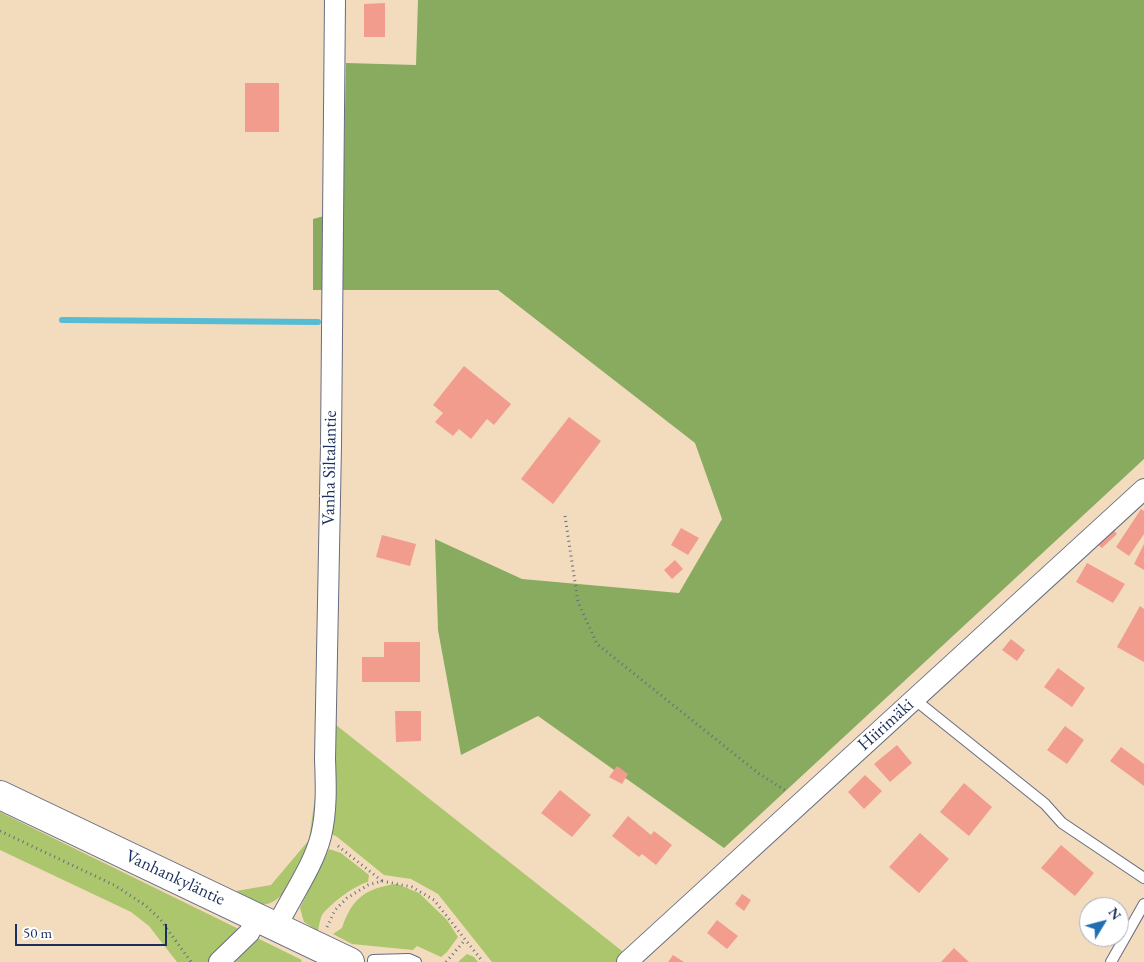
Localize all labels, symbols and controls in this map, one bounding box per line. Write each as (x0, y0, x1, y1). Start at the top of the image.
street label: Vanha Siltalantie (318, 410, 342, 526)
street label: Hiirimäki (854, 694, 918, 756)
street label: Vanhankyläntie (122, 846, 228, 910)
north arrow (1079, 897, 1129, 947)
text: N (1105, 904, 1126, 924)
scale bar (18, 914, 170, 946)
text: 50 m (23, 923, 52, 942)

